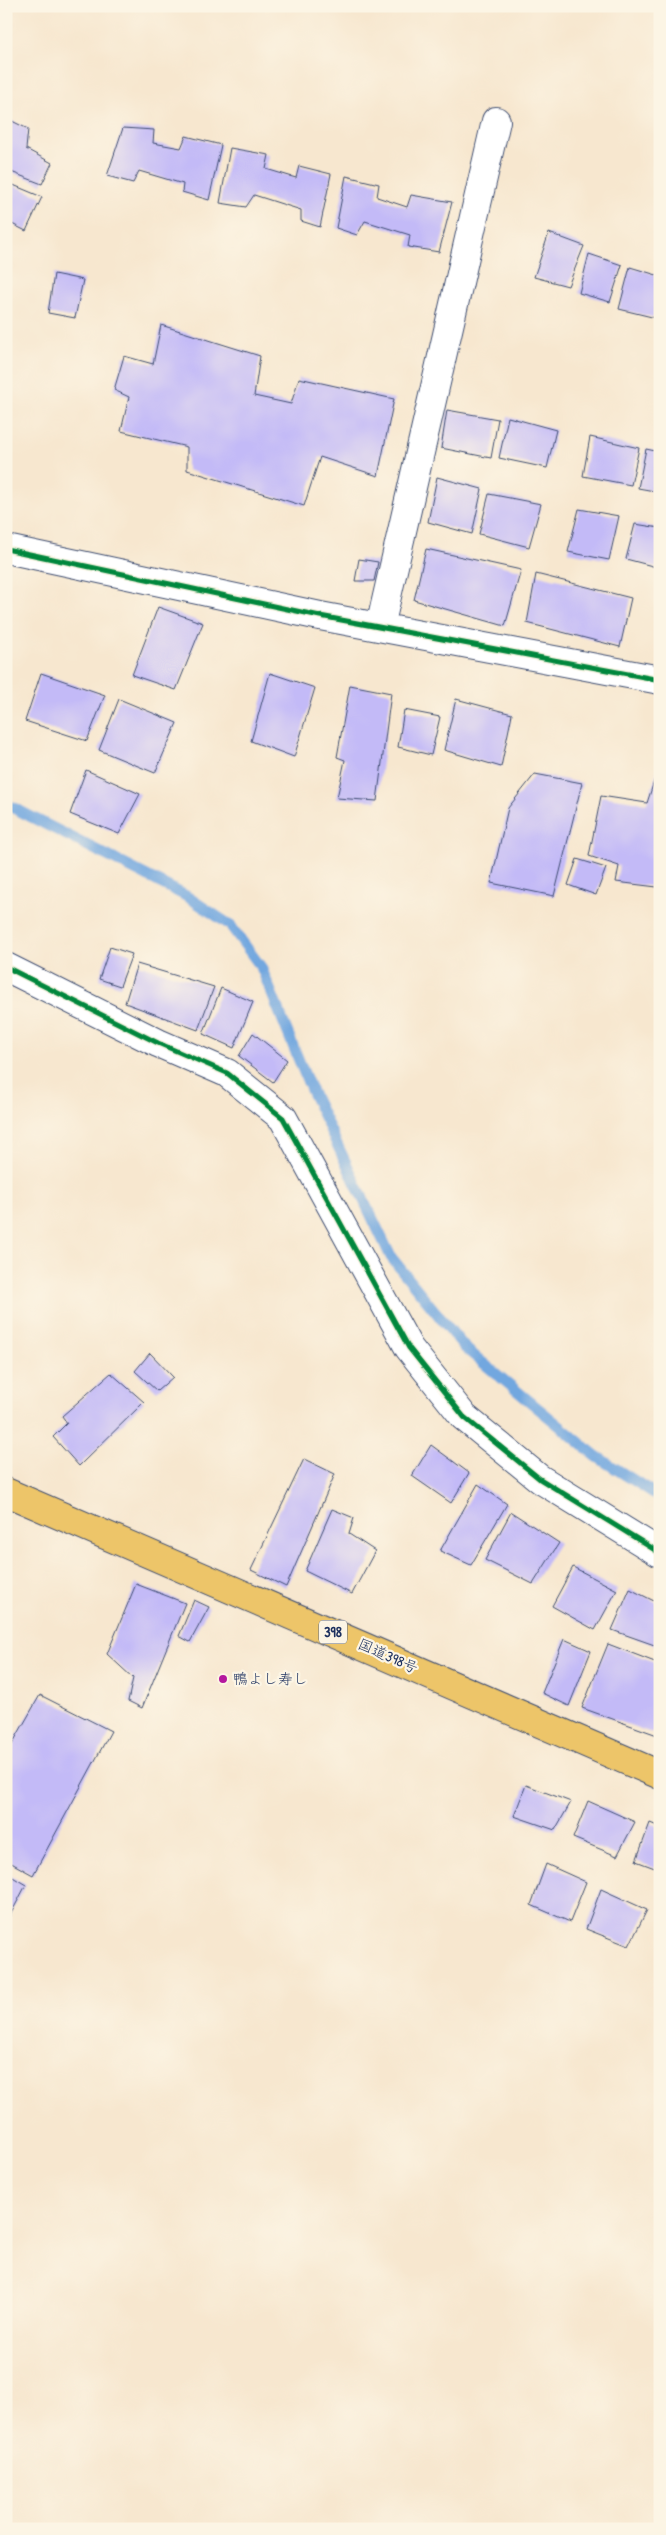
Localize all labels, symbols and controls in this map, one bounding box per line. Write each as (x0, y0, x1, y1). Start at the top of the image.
road number: 398 (319, 1620, 347, 1644)
street label: 国道398号 (355, 1633, 422, 1678)
place label: 鴨よし寿し (233, 1668, 308, 1689)
marker: 鴨よし寿し (217, 1673, 229, 1685)

